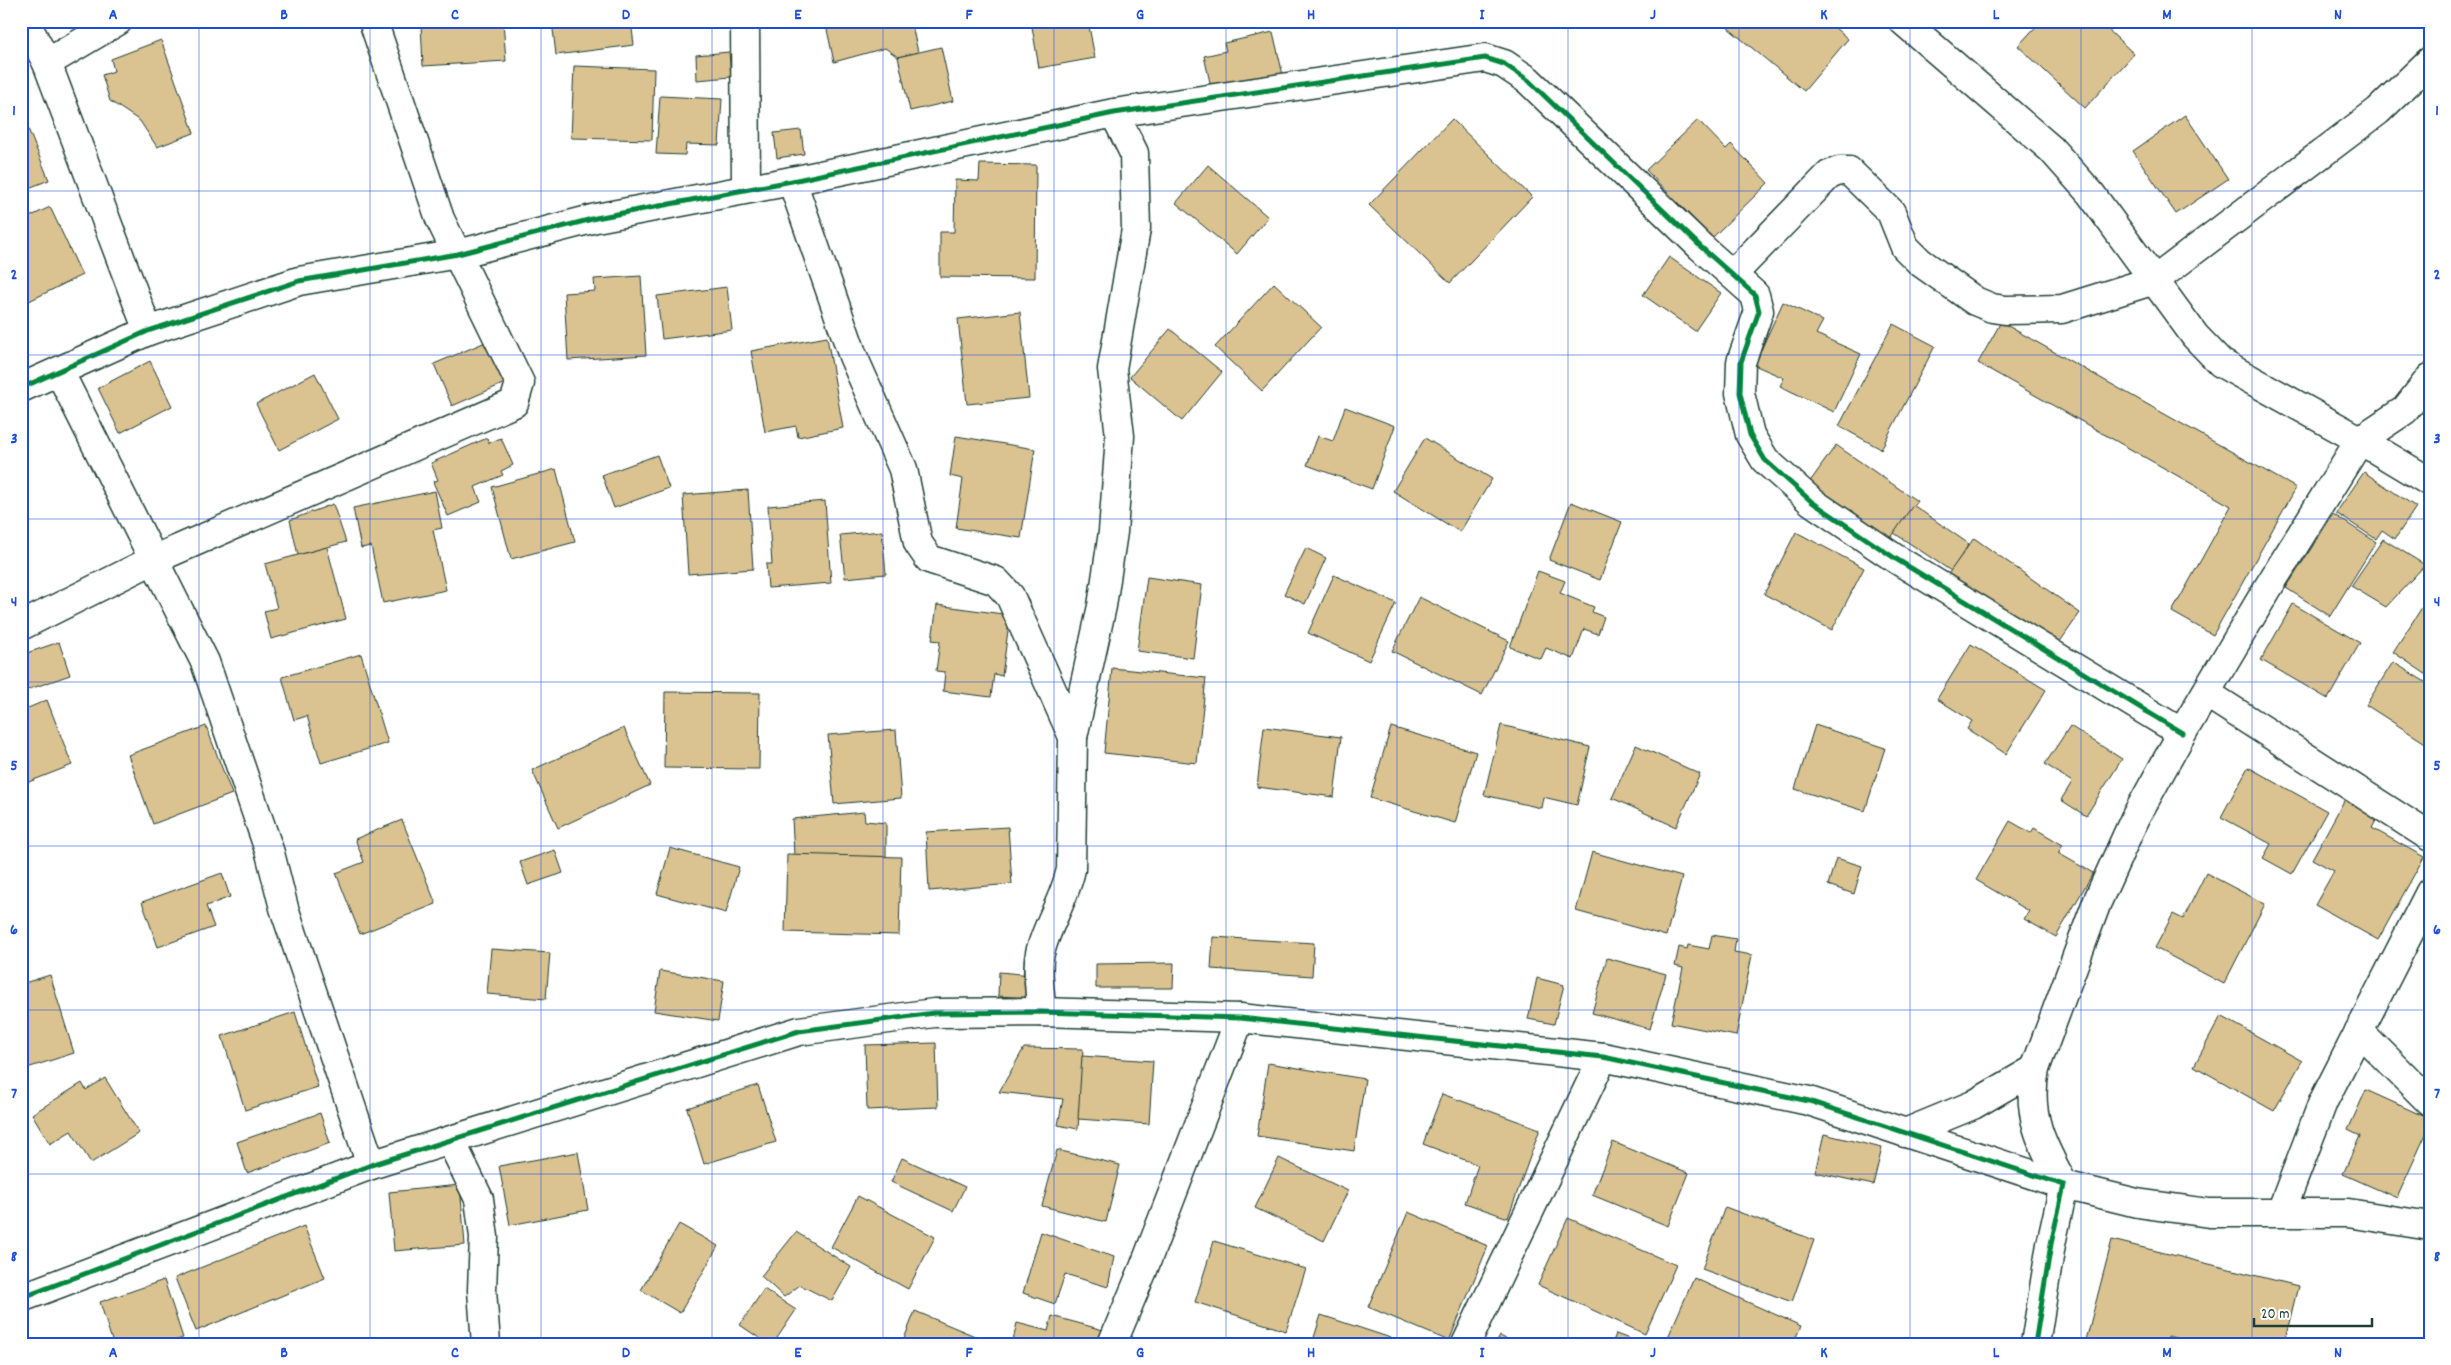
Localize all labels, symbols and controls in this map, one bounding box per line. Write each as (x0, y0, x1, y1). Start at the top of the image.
text: A (109, 4, 118, 27)
text: B (280, 4, 288, 27)
text: C (451, 4, 459, 27)
text: D (622, 4, 631, 27)
text: E (794, 4, 802, 27)
text: F (965, 4, 973, 27)
text: G (1136, 4, 1144, 27)
text: H (1307, 4, 1315, 27)
text: I (1480, 4, 1486, 27)
text: J (1650, 4, 1656, 27)
text: K (1820, 4, 1828, 27)
text: L (1993, 4, 2000, 27)
text: M (2162, 4, 2172, 27)
text: N (2334, 4, 2342, 27)
text: 1 (12, 100, 16, 123)
text: 1 (2435, 100, 2439, 123)
text: 2 (11, 264, 18, 287)
text: 2 (2434, 264, 2441, 287)
text: 3 (10, 428, 18, 451)
text: 3 (2433, 428, 2441, 451)
text: 4 (11, 591, 17, 614)
text: 4 (2434, 591, 2440, 614)
text: 5 (10, 755, 18, 778)
text: 5 (2433, 755, 2441, 778)
text: 6 (10, 919, 18, 942)
text: 6 (2433, 919, 2441, 942)
text: 7 (11, 1083, 17, 1106)
text: 7 (2434, 1083, 2440, 1106)
text: 8 (11, 1246, 18, 1269)
text: 8 (2434, 1246, 2441, 1269)
scale bar (2254, 1295, 2371, 1327)
text: 20 m (2261, 1304, 2289, 1326)
text: A (109, 1342, 118, 1365)
text: B (280, 1342, 288, 1365)
text: C (451, 1342, 459, 1365)
text: D (622, 1342, 631, 1365)
text: E (794, 1342, 802, 1365)
text: F (965, 1342, 973, 1365)
text: G (1136, 1342, 1144, 1365)
text: H (1307, 1342, 1315, 1365)
text: I (1480, 1342, 1486, 1365)
text: J (1650, 1342, 1656, 1365)
text: K (1820, 1342, 1828, 1365)
text: L (1993, 1342, 2000, 1365)
text: M (2162, 1342, 2172, 1365)
text: N (2334, 1342, 2342, 1365)

